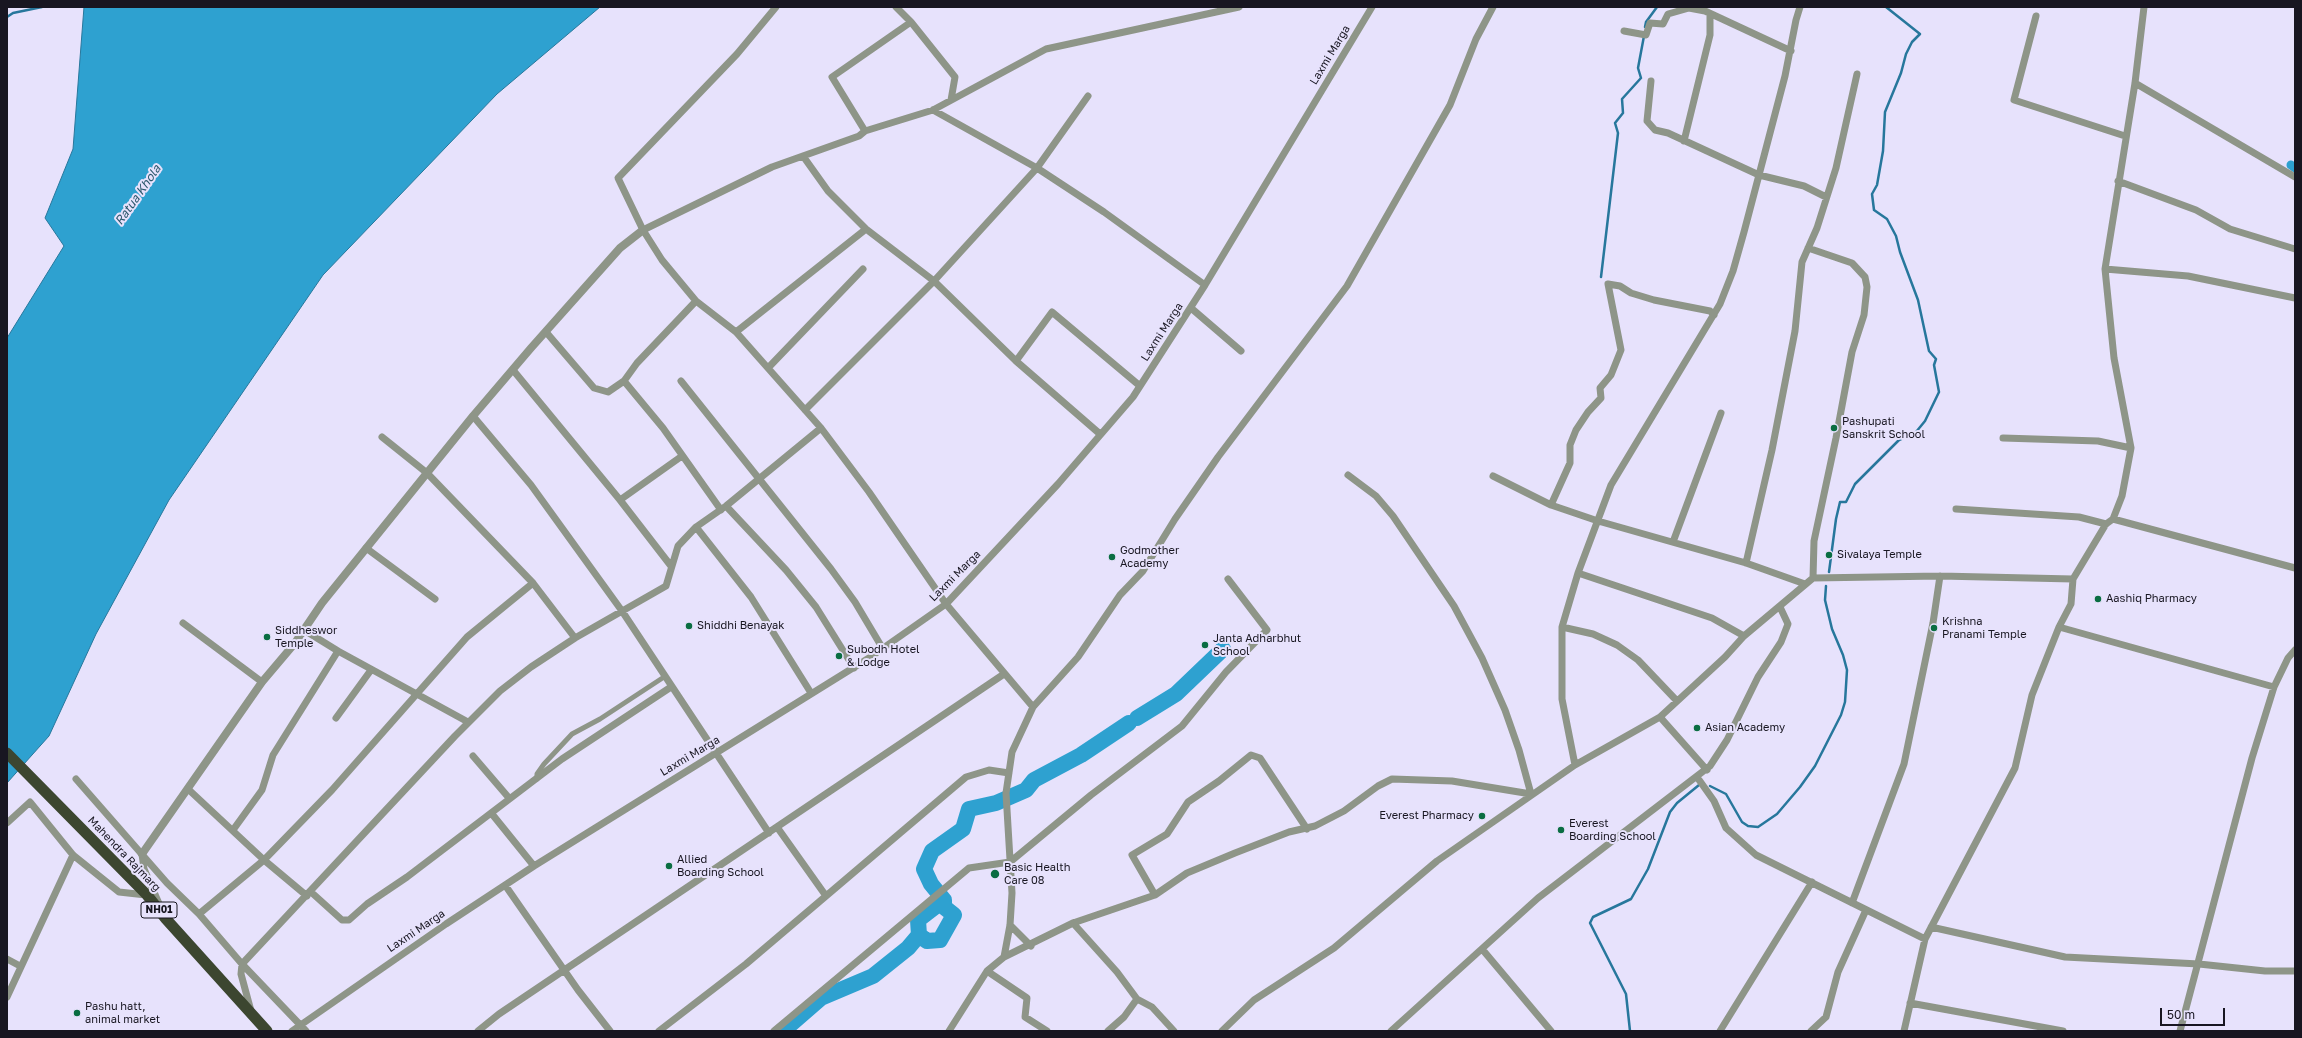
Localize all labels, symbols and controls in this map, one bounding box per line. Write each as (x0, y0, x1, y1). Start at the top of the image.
street label: Laxmi Marga (1307, 23, 1353, 87)
water label: Ratua Khola (112, 162, 164, 228)
street label: Laxmi Marga (1138, 300, 1186, 364)
place label: Pashupati Sanskrit School (1842, 415, 1925, 441)
marker: Pashupati Sanskrit School (1829, 423, 1839, 433)
place label: Godmother Academy (1120, 544, 1179, 570)
street label: Laxmi Marga (927, 548, 983, 604)
place label: Sivalaya Temple (1837, 548, 1922, 562)
marker: Sivalaya Temple (1824, 550, 1834, 560)
marker: Godmother Academy (1107, 552, 1117, 562)
place label: Aashiq Pharmacy (2106, 592, 2197, 606)
marker: Aashiq Pharmacy (2093, 594, 2103, 604)
place label: Krishna Pranami Temple (1942, 615, 2027, 641)
place label: Shiddhi Benayak (697, 619, 785, 633)
marker: Shiddhi Benayak (684, 621, 694, 631)
marker: Krishna Pranami Temple (1929, 623, 1939, 633)
place label: Siddheswor Temple (275, 624, 337, 650)
marker: Siddheswor Temple (262, 632, 272, 642)
place label: Janta Adharbhut School (1213, 632, 1301, 658)
marker: Janta Adharbhut School (1200, 640, 1210, 650)
place label: Subodh Hotel & Lodge (847, 643, 920, 669)
marker: Subodh Hotel & Lodge (834, 651, 844, 661)
place label: Asian Academy (1705, 721, 1785, 735)
marker: Asian Academy (1692, 723, 1702, 733)
street label: Laxmi Marga (658, 733, 722, 779)
place label: Everest Pharmacy (1379, 809, 1474, 823)
marker: Everest Pharmacy (1477, 811, 1487, 821)
street label: Mahendra Rajmarg (85, 814, 163, 894)
place label: Everest Boarding School (1569, 817, 1656, 843)
marker: Everest Boarding School (1556, 825, 1566, 835)
place label: Allied Boarding School (677, 853, 764, 879)
marker: Allied Boarding School (664, 861, 674, 871)
place label: Basic Health Care 08 (1004, 861, 1071, 887)
marker: Basic Health Care 08 (989, 868, 1001, 880)
road number: NH01 (141, 902, 177, 918)
street label: Laxmi Marga (385, 907, 447, 955)
place label: Pashu hatt, animal market (85, 1000, 160, 1026)
scale bar (2162, 1000, 2227, 1026)
text: 50 m (2167, 1007, 2195, 1022)
marker: Pashu hatt, animal market (72, 1008, 82, 1018)

